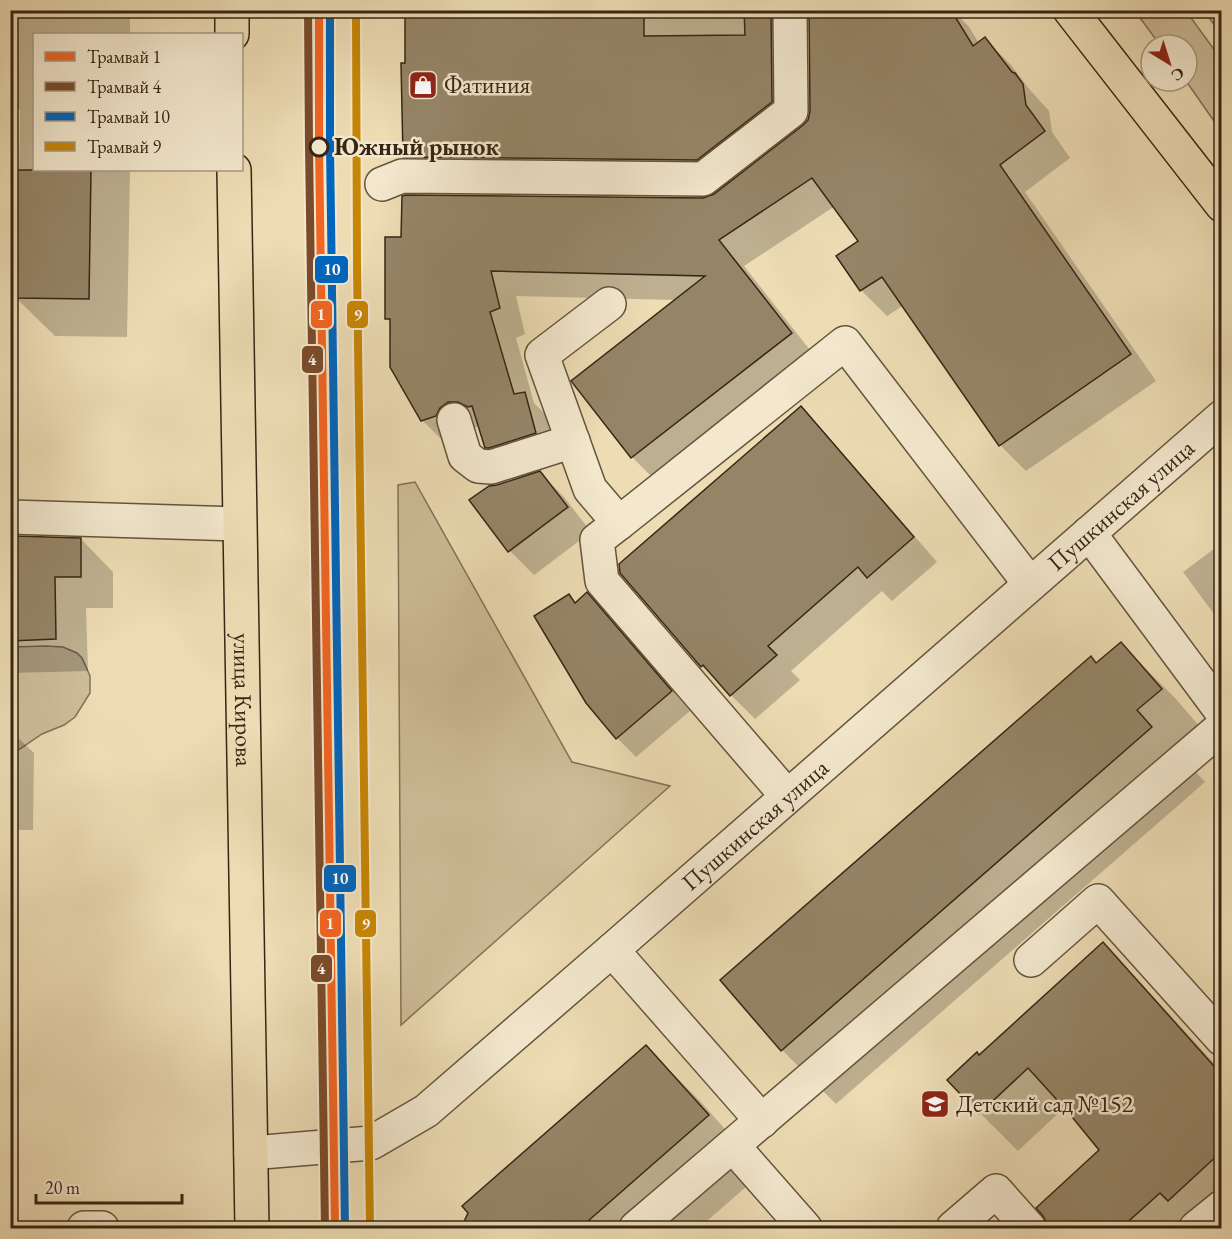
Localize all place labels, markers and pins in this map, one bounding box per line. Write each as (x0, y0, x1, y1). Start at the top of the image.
shop icon: Фатиния (407, 69, 439, 101)
place label: Фатиния (444, 69, 531, 100)
place label: Южный рынок (334, 131, 499, 162)
marker: Южный рынок (309, 137, 329, 157)
school or university icon: Детский сад №152 (919, 1088, 951, 1120)
place label: Детский сад №152 (956, 1088, 1134, 1119)

